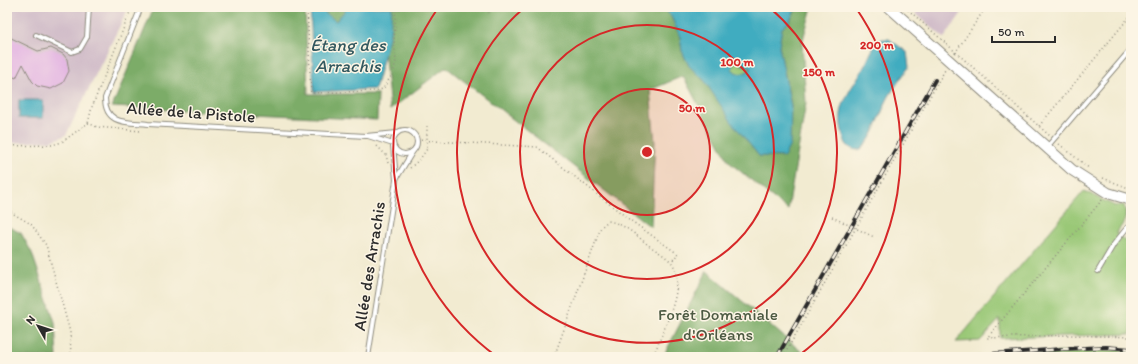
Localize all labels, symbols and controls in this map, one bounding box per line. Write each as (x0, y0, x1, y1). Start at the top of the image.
scale bar (992, 18, 1055, 44)
text: 50 m (998, 25, 1024, 39)
water label: Étang des Arrachis (310, 34, 387, 77)
text: 200 m (860, 38, 895, 52)
text: 100 m (720, 55, 754, 69)
text: 150 m (803, 65, 836, 79)
street label: Allée de la Pistole (126, 98, 256, 126)
text: 50 m (679, 101, 706, 115)
centre of rings (640, 145, 654, 159)
street label: Allée des Arrachis (349, 200, 389, 332)
park label: Forêt Domaniale d'Orléans (658, 304, 778, 344)
north arrow (18, 306, 58, 346)
text: N (23, 313, 38, 327)

